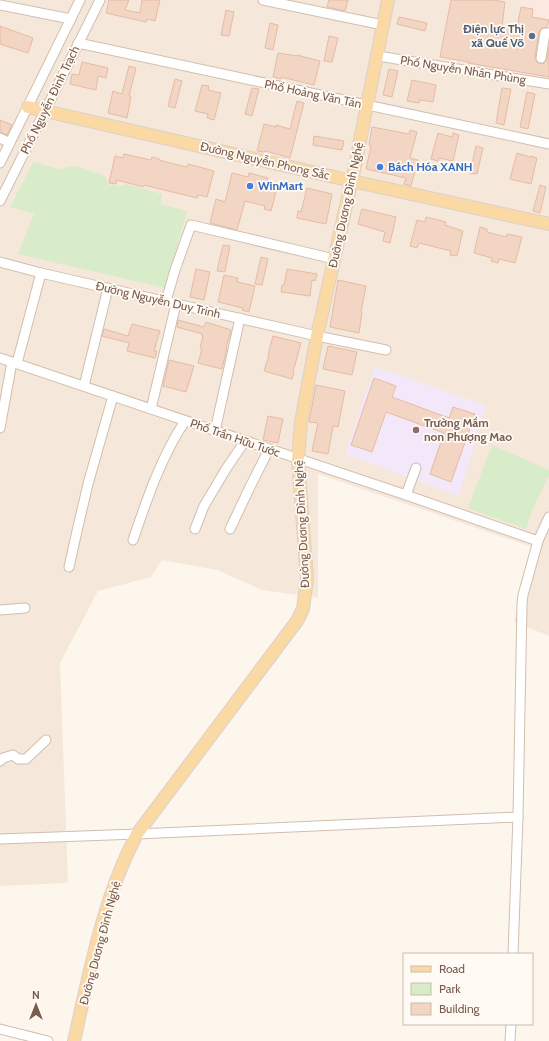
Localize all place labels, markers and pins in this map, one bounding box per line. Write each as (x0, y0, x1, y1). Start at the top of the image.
place label: Điện lực Thị xã Quế Võ (463, 21, 524, 50)
marker: Điện lực Thị xã Quế Võ (527, 31, 537, 41)
place label: Bách Hóa XANH (388, 159, 473, 174)
marker: Bách Hóa XANH (375, 162, 385, 172)
place label: WinMart (258, 178, 303, 193)
marker: WinMart (245, 181, 255, 191)
place label: Trường Mầm non Phượng Mao (424, 415, 512, 444)
marker: Trường Mầm non Phượng Mao (411, 425, 421, 435)

